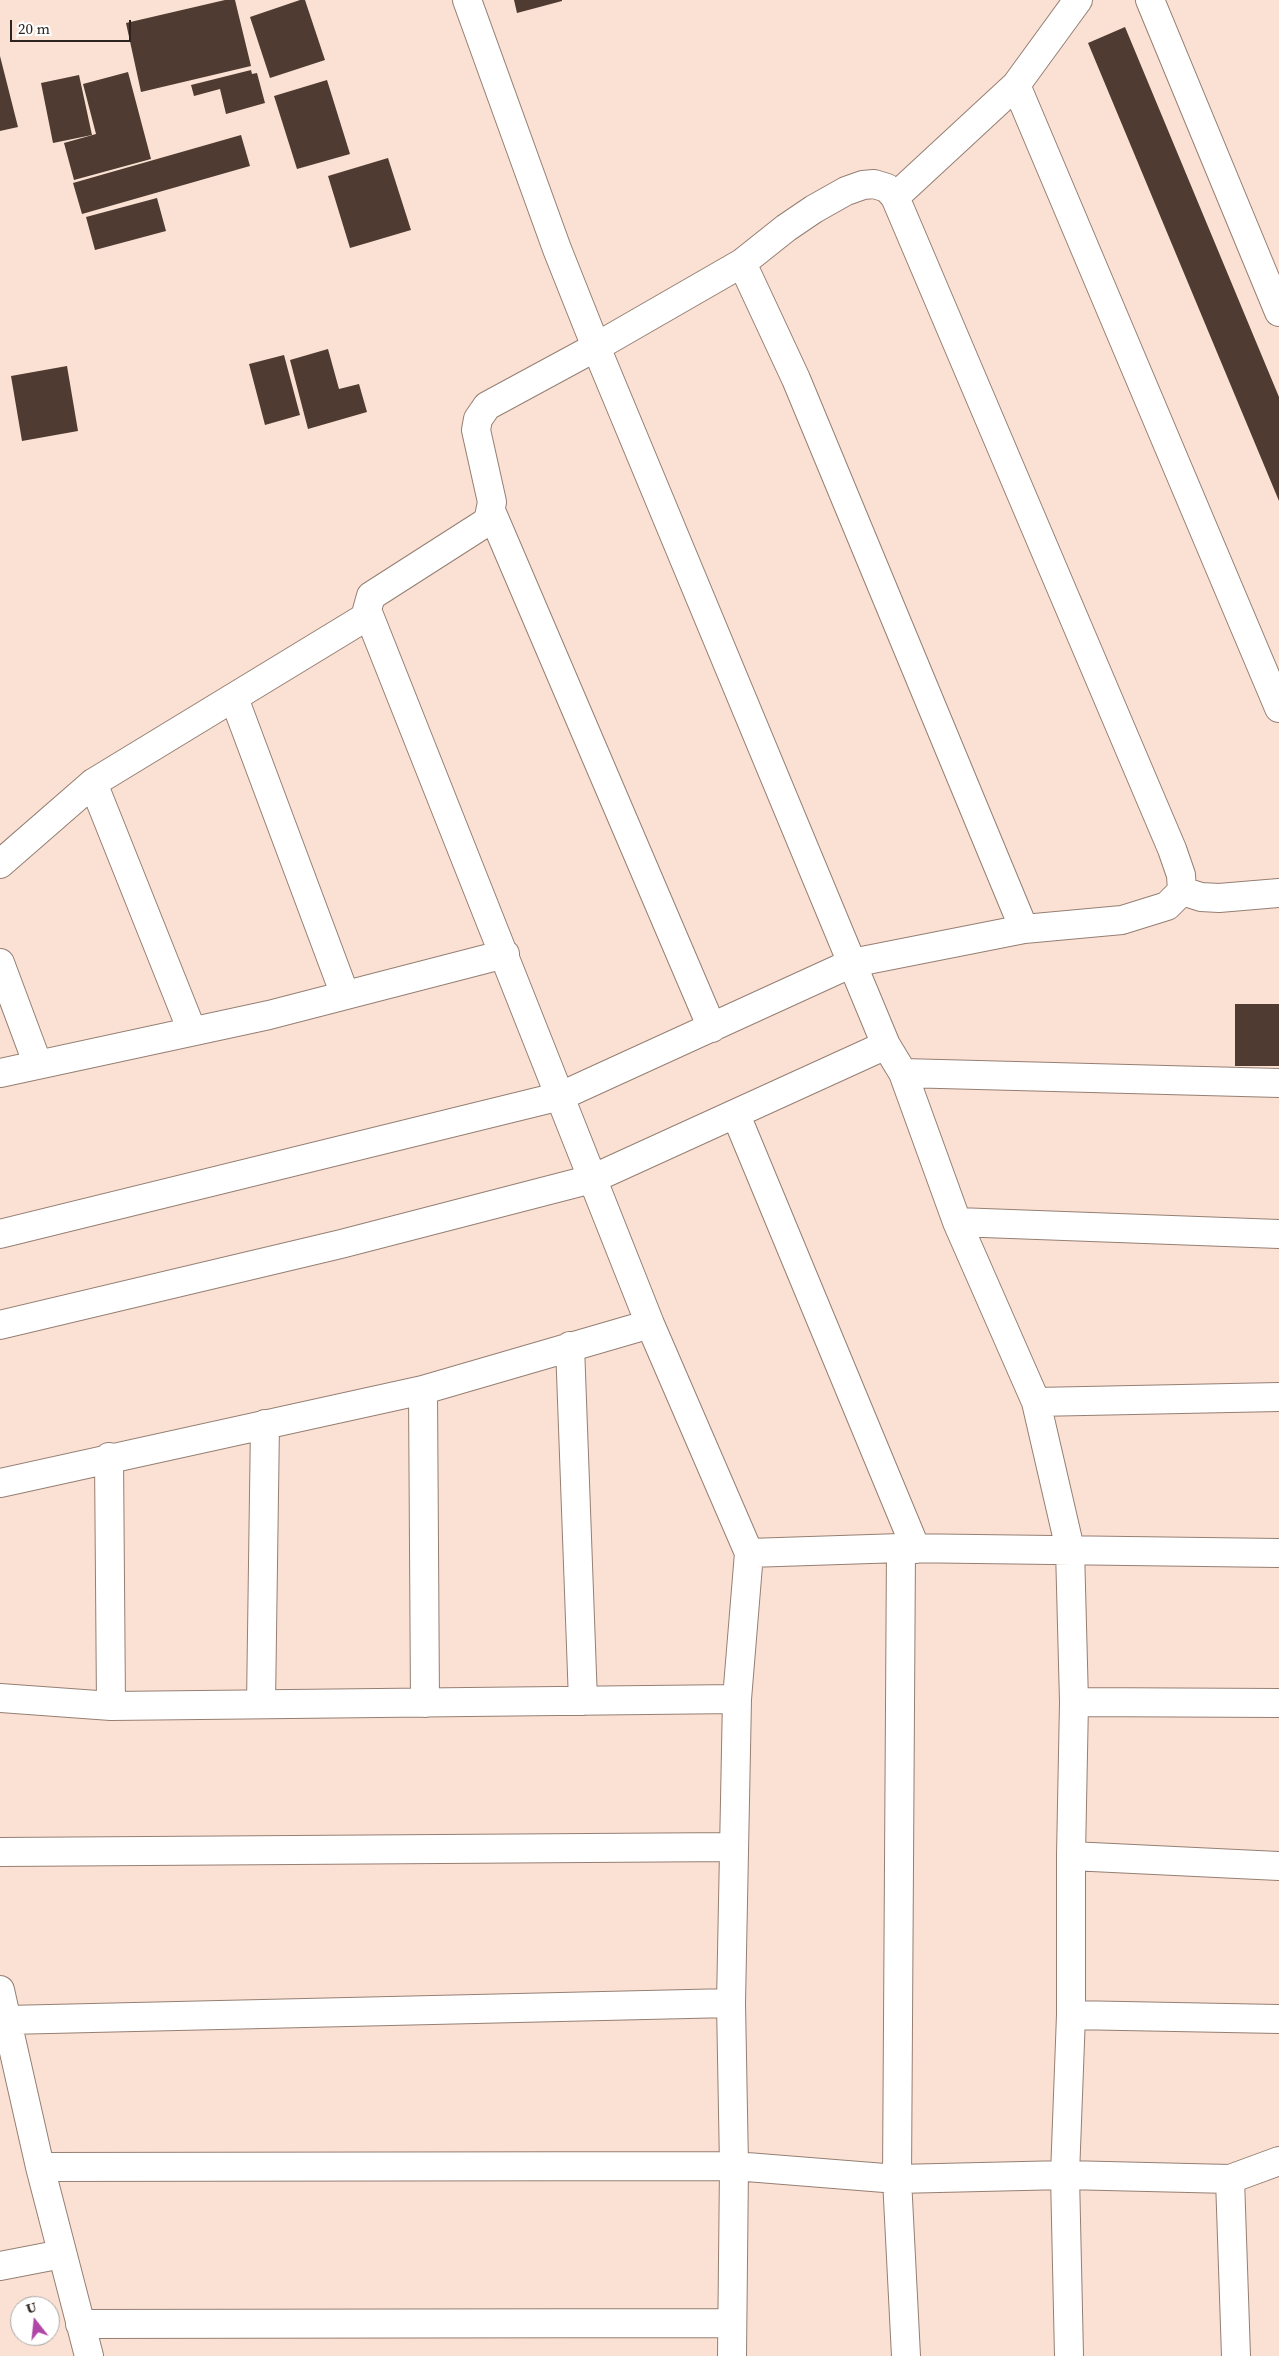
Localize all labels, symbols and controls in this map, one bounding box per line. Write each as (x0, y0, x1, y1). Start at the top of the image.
scale bar (12, 10, 134, 42)
text: 20 m (18, 18, 50, 39)
north arrow (10, 2296, 60, 2346)
text: U (23, 2297, 39, 2319)

